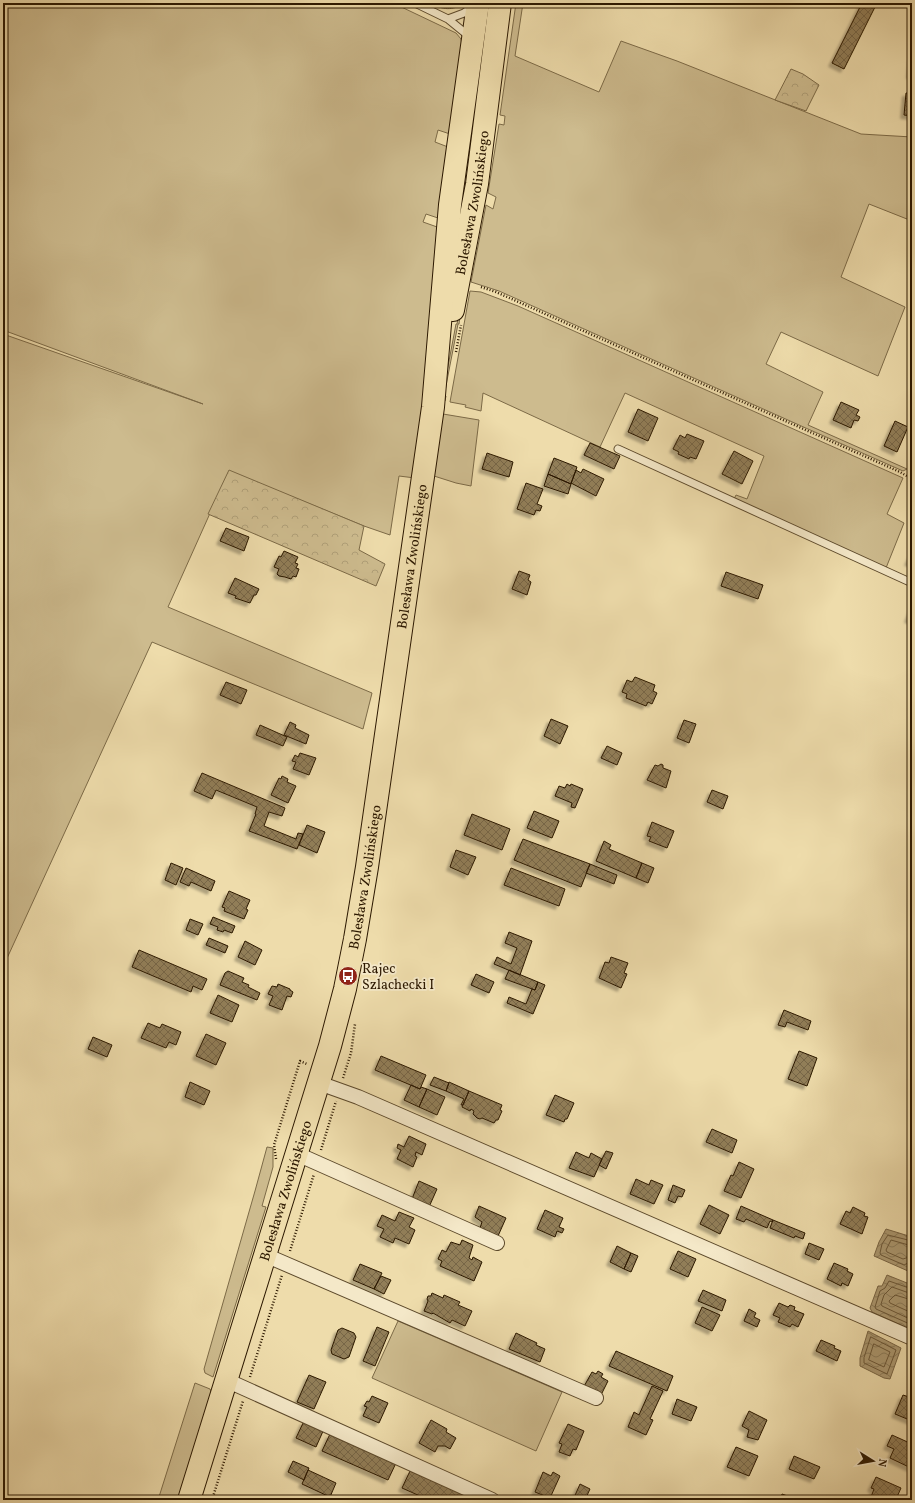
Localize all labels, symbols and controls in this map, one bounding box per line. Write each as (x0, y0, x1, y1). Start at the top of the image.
street label: Bolesława Zwolińskiego (452, 130, 495, 277)
street label: Bolesława Zwolińskiego (393, 483, 433, 630)
street label: Bolesława Zwolińskiego (345, 804, 387, 951)
place label: Rajec Szlachecki I (362, 960, 434, 995)
bus stop icon: Rajec Szlachecki I (337, 965, 359, 987)
street label: Bolesława Zwolińskiego (256, 1118, 317, 1264)
north arrow (853, 1441, 893, 1481)
text: N (873, 1457, 889, 1468)

